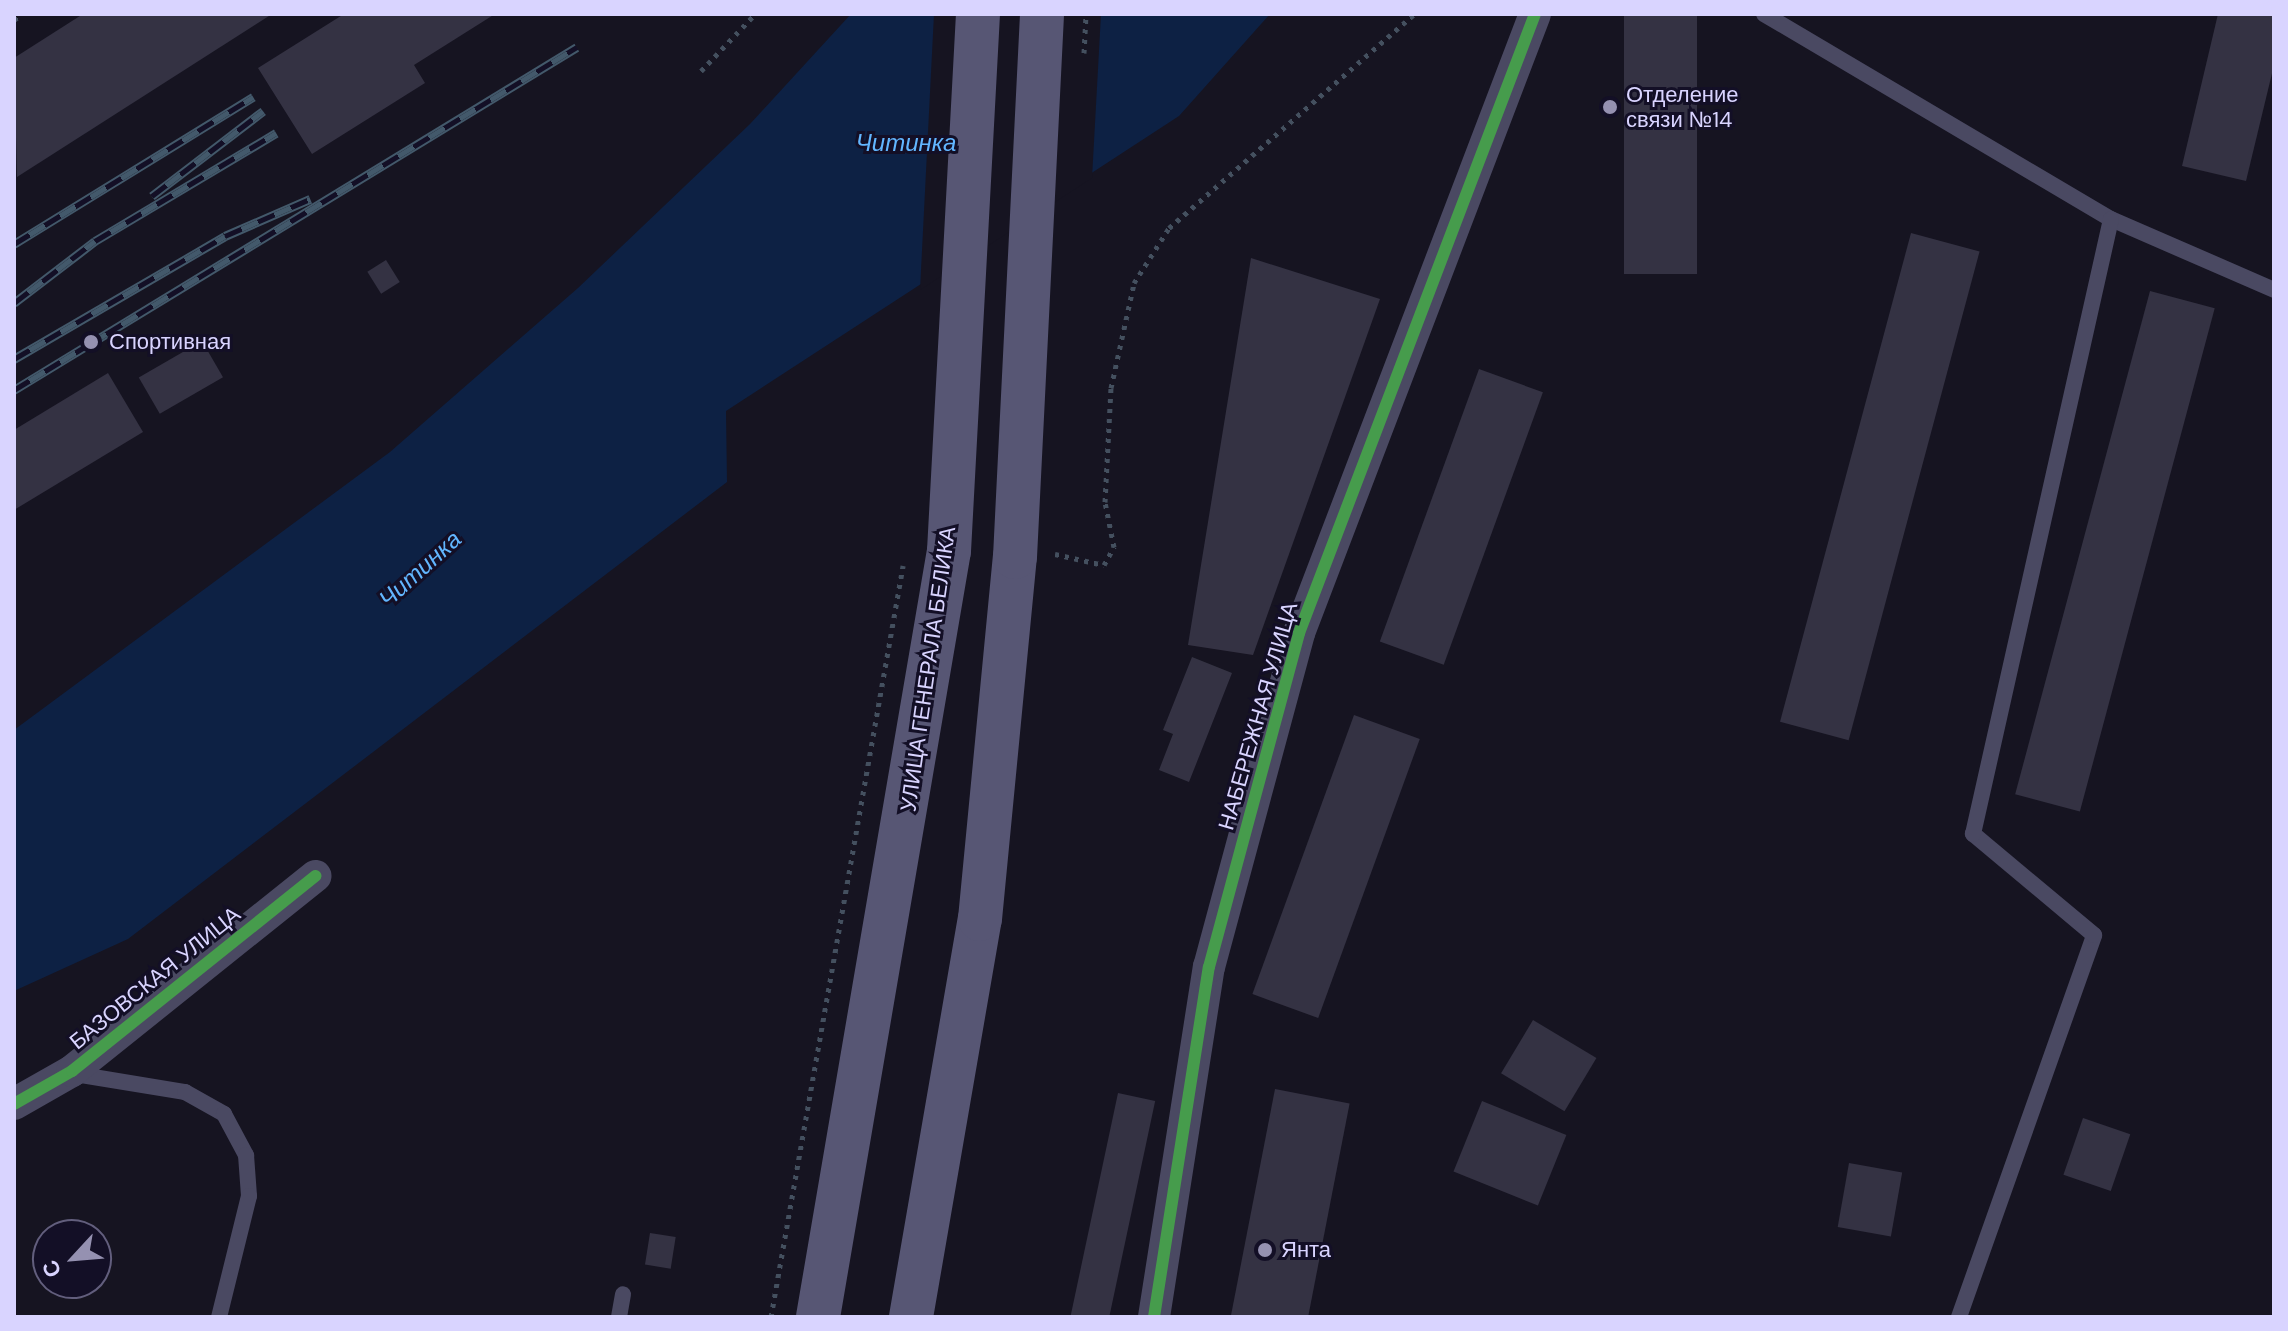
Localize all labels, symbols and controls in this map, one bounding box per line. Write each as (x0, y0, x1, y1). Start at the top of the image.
place label: Отделение связи №14 (1626, 81, 1739, 132)
marker: Отделение связи №14 (1601, 98, 1619, 116)
water label: Читинка (856, 129, 956, 157)
place label: Спортивная (109, 329, 231, 355)
marker: Спортивная (80, 331, 102, 353)
water label: Читинка (373, 525, 467, 613)
street label: УЛИЦА ГЕНЕРАЛА БЕЛИКА (895, 525, 961, 813)
street label: НАБЕРЕЖНАЯ УЛИЦА (1213, 599, 1303, 833)
street label: БАЗОВСКАЯ УЛИЦА (64, 901, 246, 1055)
north arrow (32, 1219, 112, 1299)
place label: Янта (1281, 1237, 1331, 1263)
marker: Янта (1256, 1241, 1274, 1259)
text: С (35, 1255, 68, 1282)

